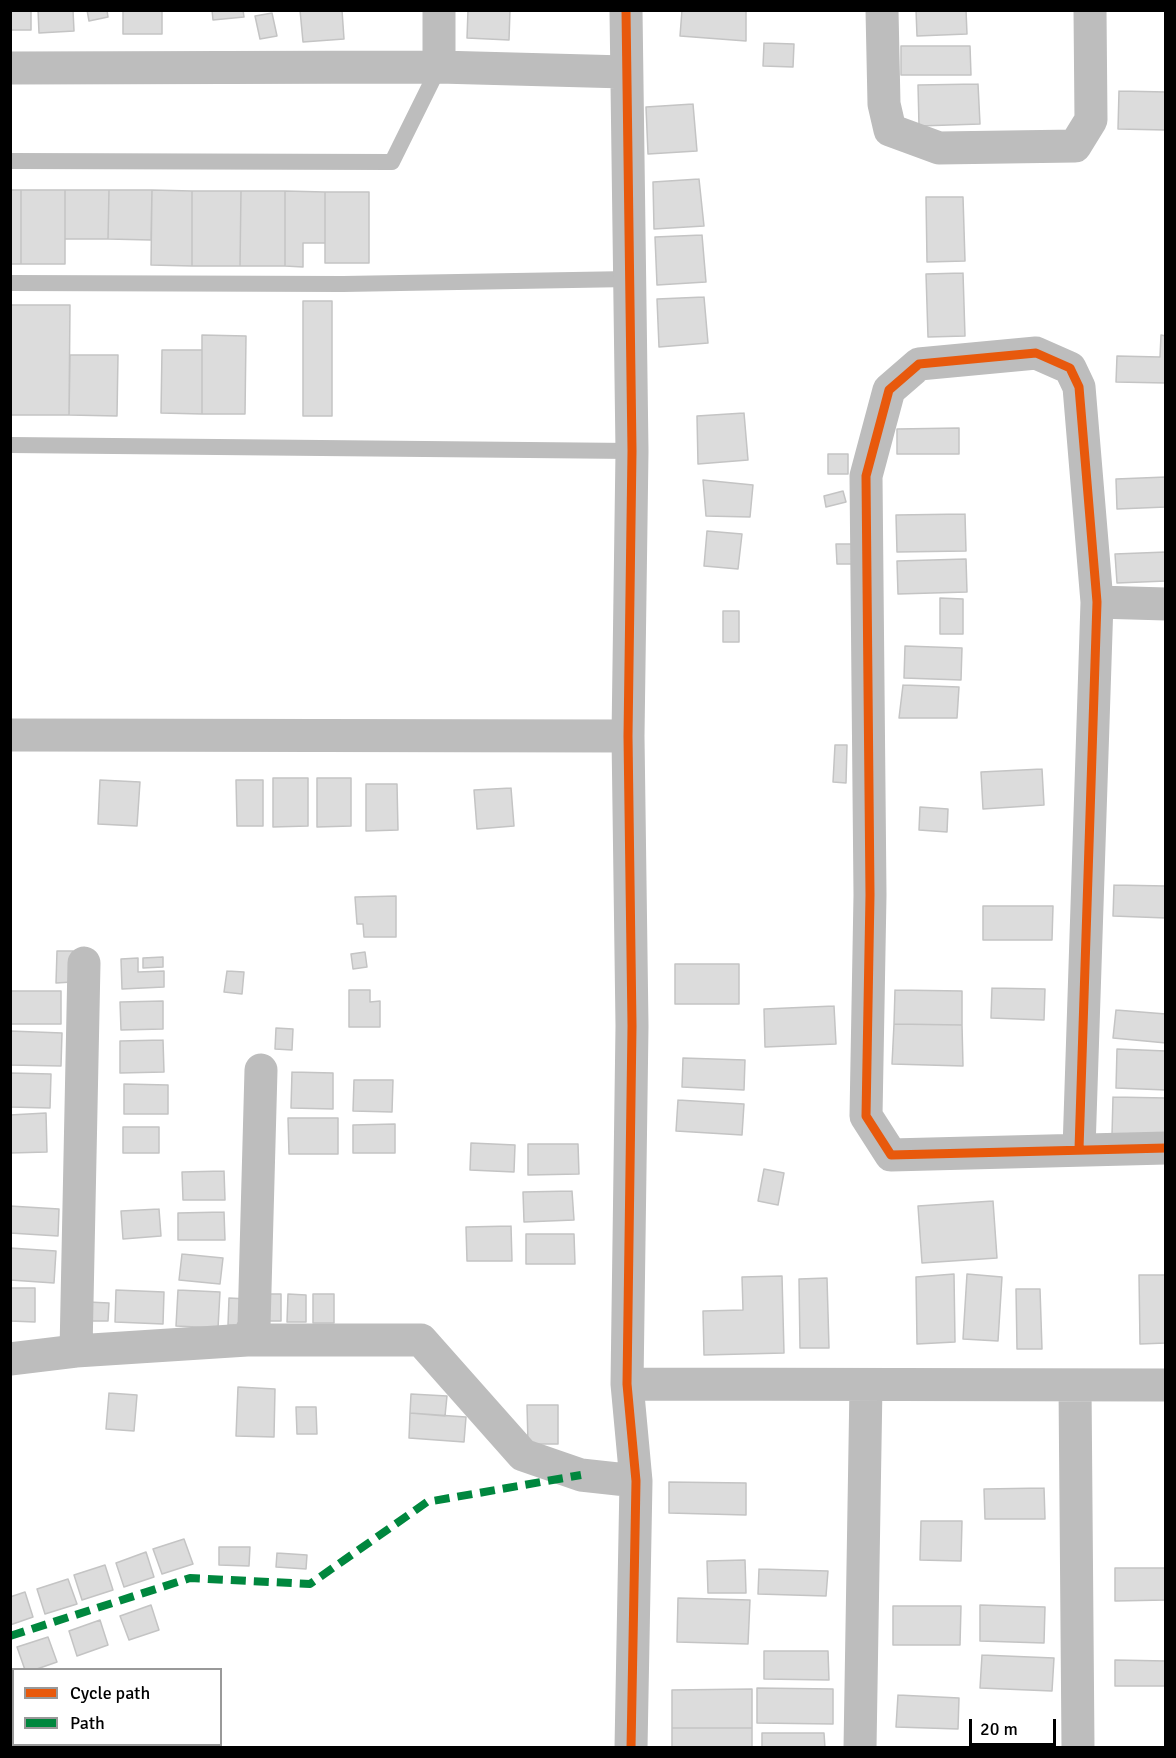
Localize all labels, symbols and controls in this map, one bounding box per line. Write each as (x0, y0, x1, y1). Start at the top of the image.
legend (12, 1668, 222, 1746)
text: Cycle path (70, 1682, 150, 1704)
scale bar (972, 1707, 1059, 1745)
text: Path (70, 1712, 105, 1734)
text: 20 m (980, 1718, 1018, 1740)

